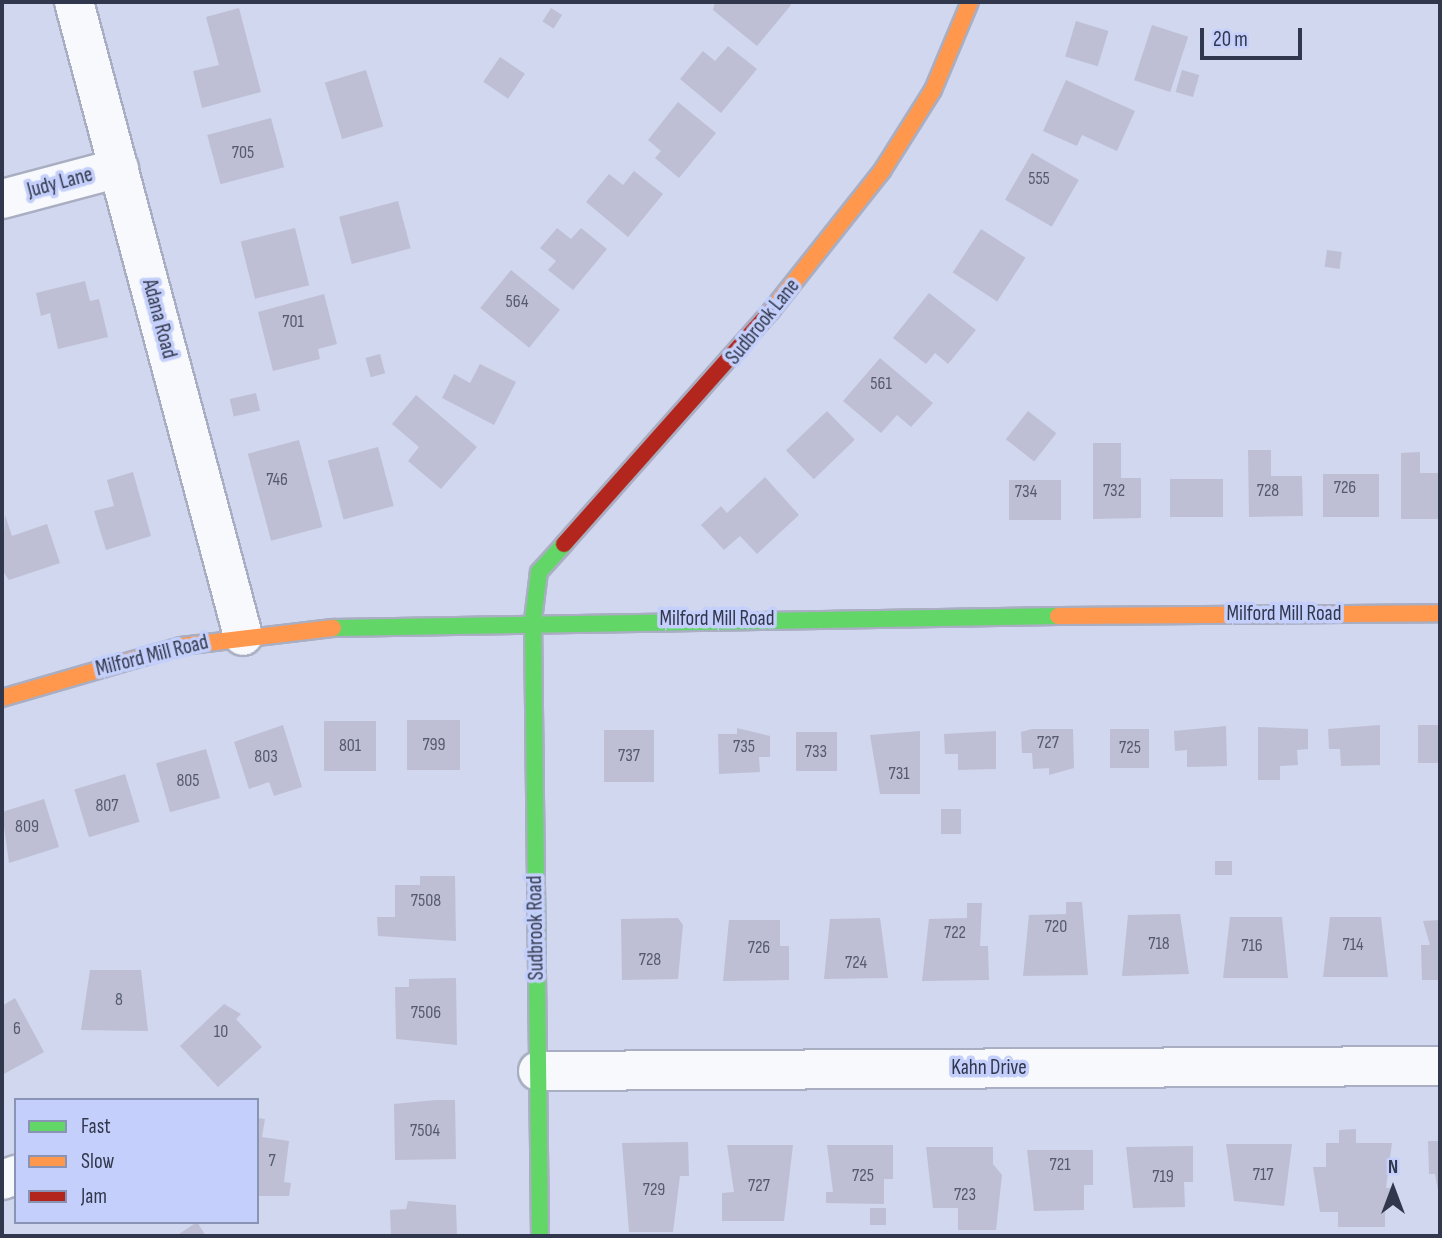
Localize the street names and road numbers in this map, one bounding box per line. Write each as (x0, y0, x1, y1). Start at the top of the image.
street label: Judy Lane (25, 162, 95, 204)
street label: Sudbrook Lane (721, 274, 805, 370)
street label: Adana Road (136, 277, 182, 361)
street label: Milford Mill Road (1227, 601, 1341, 627)
street label: Milford Mill Road (660, 606, 774, 632)
street label: Milford Mill Road (93, 630, 211, 682)
street label: Sudbrook Road (522, 875, 550, 981)
street label: Kahn Drive (951, 1055, 1027, 1081)

